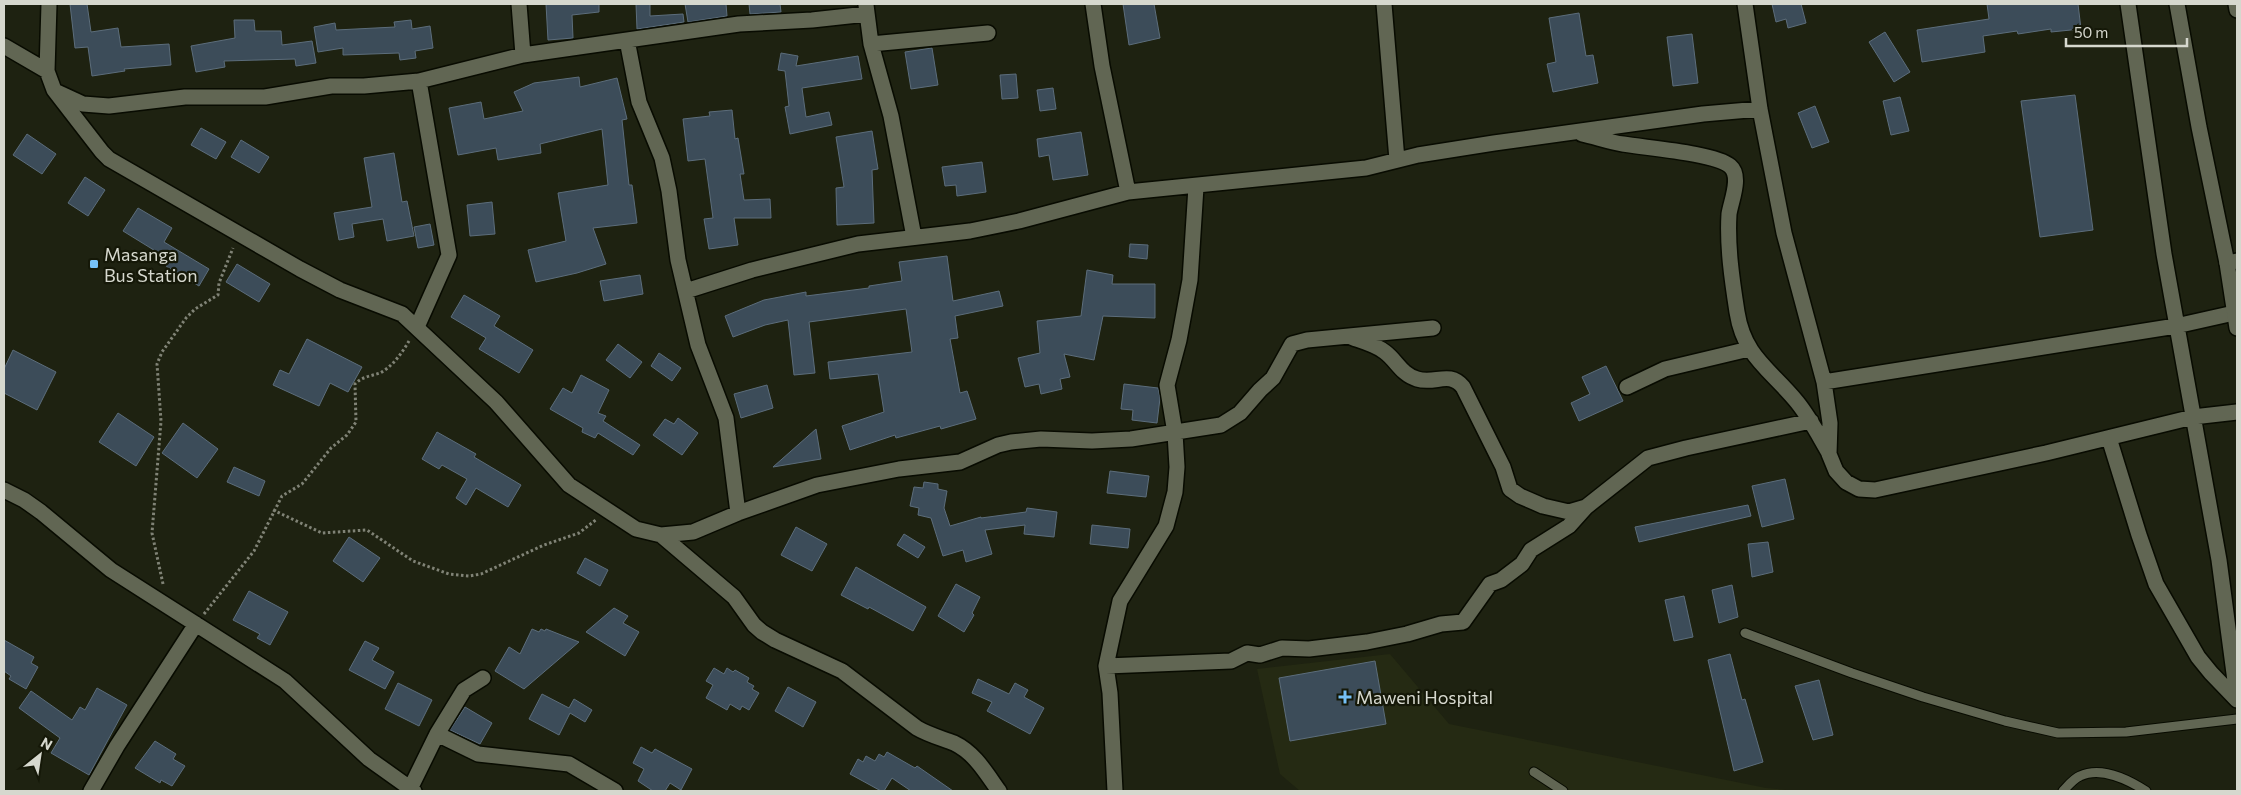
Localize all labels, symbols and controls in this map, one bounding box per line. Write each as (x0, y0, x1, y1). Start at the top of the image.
scale bar (2066, 15, 2187, 47)
text: 50 m (2074, 23, 2108, 41)
place label: Masanga Bus Station (104, 243, 198, 286)
marker: Masanga Bus Station (88, 258, 100, 270)
place label: Maweni Hospital (1356, 686, 1493, 708)
marker: Maweni Hospital (1338, 690, 1352, 704)
north arrow (15, 730, 65, 780)
text: N (38, 733, 56, 753)

